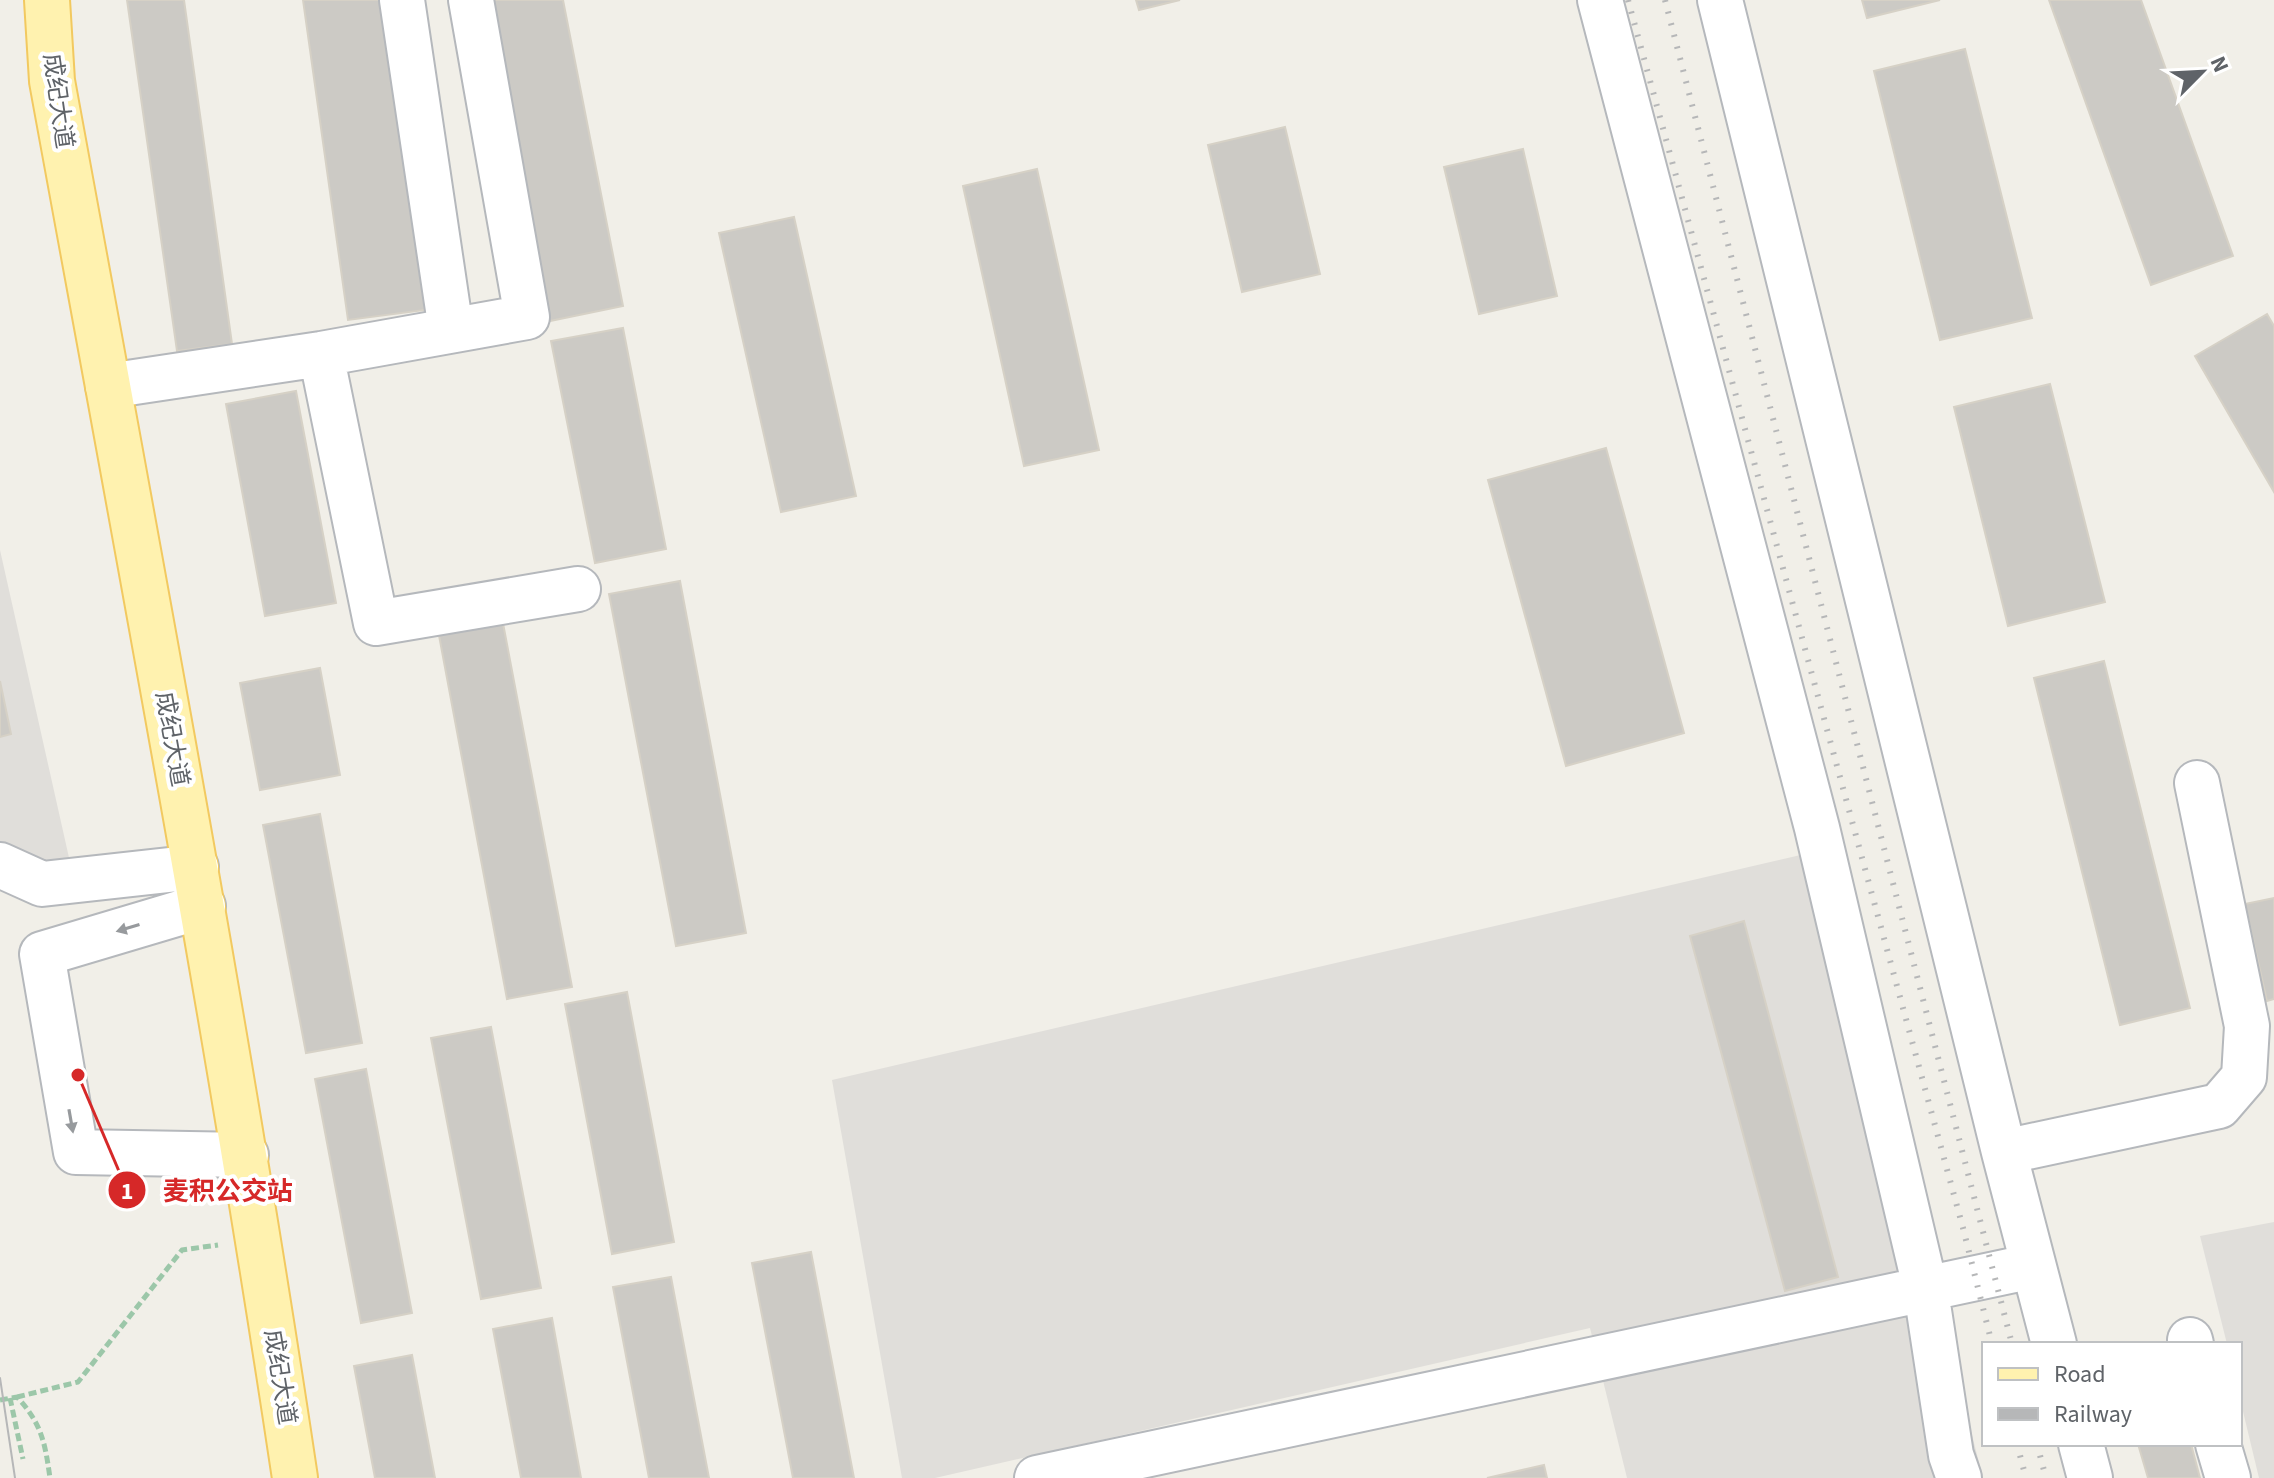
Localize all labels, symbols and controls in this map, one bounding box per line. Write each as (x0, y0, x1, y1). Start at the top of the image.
north arrow (2162, 32, 2242, 112)
street label: 成纪大道 (34, 51, 82, 151)
text: N (2202, 51, 2237, 77)
street label: 成纪大道 (146, 689, 198, 789)
one-way arrow (116, 922, 140, 935)
one-way arrow (65, 1109, 78, 1134)
callout: 麦积公交站 (107, 1165, 309, 1215)
text: 麦积公交站 (163, 1173, 293, 1210)
text: 1 (121, 1174, 133, 1209)
street label: 成纪大道 (255, 1327, 305, 1427)
legend (1982, 1342, 2242, 1446)
text: Road (2054, 1357, 2106, 1392)
text: Railway (2054, 1397, 2132, 1432)

